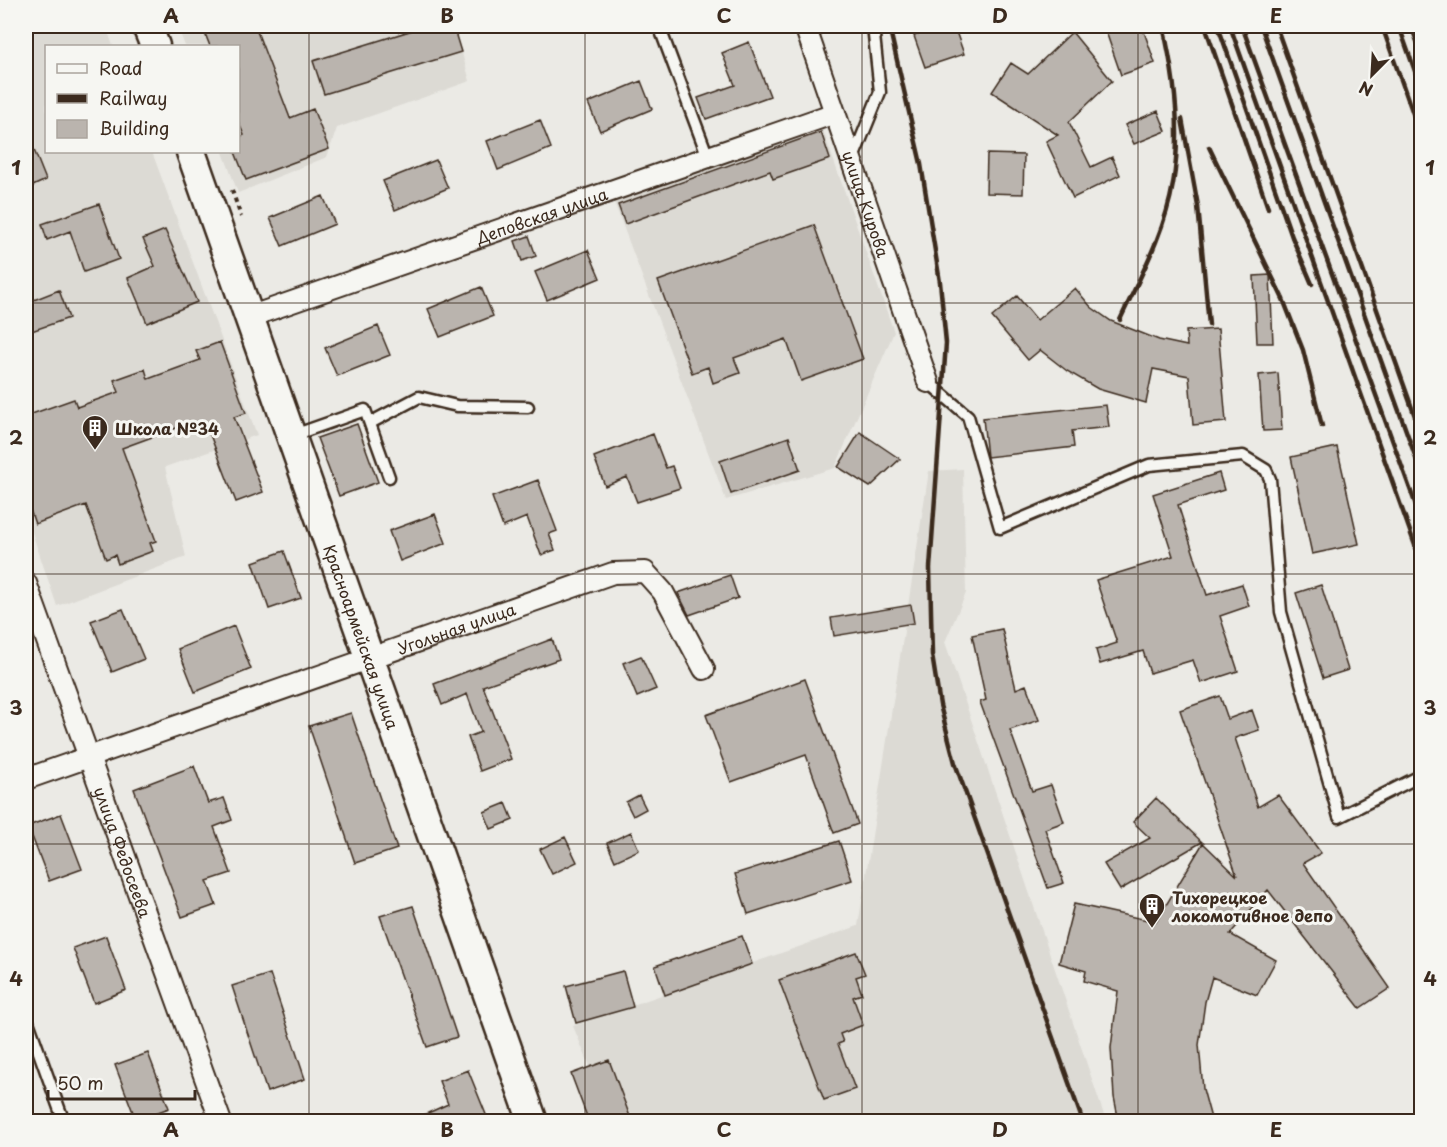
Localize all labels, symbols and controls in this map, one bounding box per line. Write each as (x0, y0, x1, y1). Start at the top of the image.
text: A (163, 0, 179, 30)
text: B (440, 0, 454, 30)
text: C (716, 0, 732, 30)
text: D (992, 0, 1008, 30)
text: E (1270, 0, 1282, 30)
legend (45, 45, 240, 153)
north arrow (1342, 45, 1402, 105)
text: Road (99, 54, 143, 81)
text: N (1355, 76, 1376, 103)
text: Railway (99, 84, 167, 111)
text: Building (99, 114, 169, 141)
street label: улица Кирова (837, 147, 896, 260)
text: 1 (11, 152, 21, 182)
text: 1 (1425, 152, 1435, 182)
street label: Деповская улица (472, 181, 611, 249)
building icon: Школа №34 (80, 413, 110, 451)
place label: Школа №34 (115, 416, 219, 440)
text: 2 (9, 422, 23, 452)
text: 2 (1423, 422, 1437, 452)
street label: Красноармейская улица (318, 541, 406, 732)
street label: Угольная улица (394, 596, 519, 660)
text: 3 (9, 692, 23, 722)
text: 3 (1423, 692, 1437, 722)
street label: улица Федосеева (89, 783, 158, 921)
place label: Тихорецкое локомотивное депо (1171, 885, 1333, 927)
building icon: Тихорецкое локомотивное депо (1137, 891, 1167, 929)
text: 4 (9, 963, 23, 993)
text: 4 (1423, 963, 1437, 993)
scale bar (48, 1063, 195, 1101)
text: 50 m (57, 1069, 104, 1096)
text: A (163, 1114, 179, 1144)
text: B (440, 1114, 454, 1144)
text: C (716, 1114, 732, 1144)
text: D (992, 1114, 1008, 1144)
text: E (1270, 1114, 1282, 1144)

